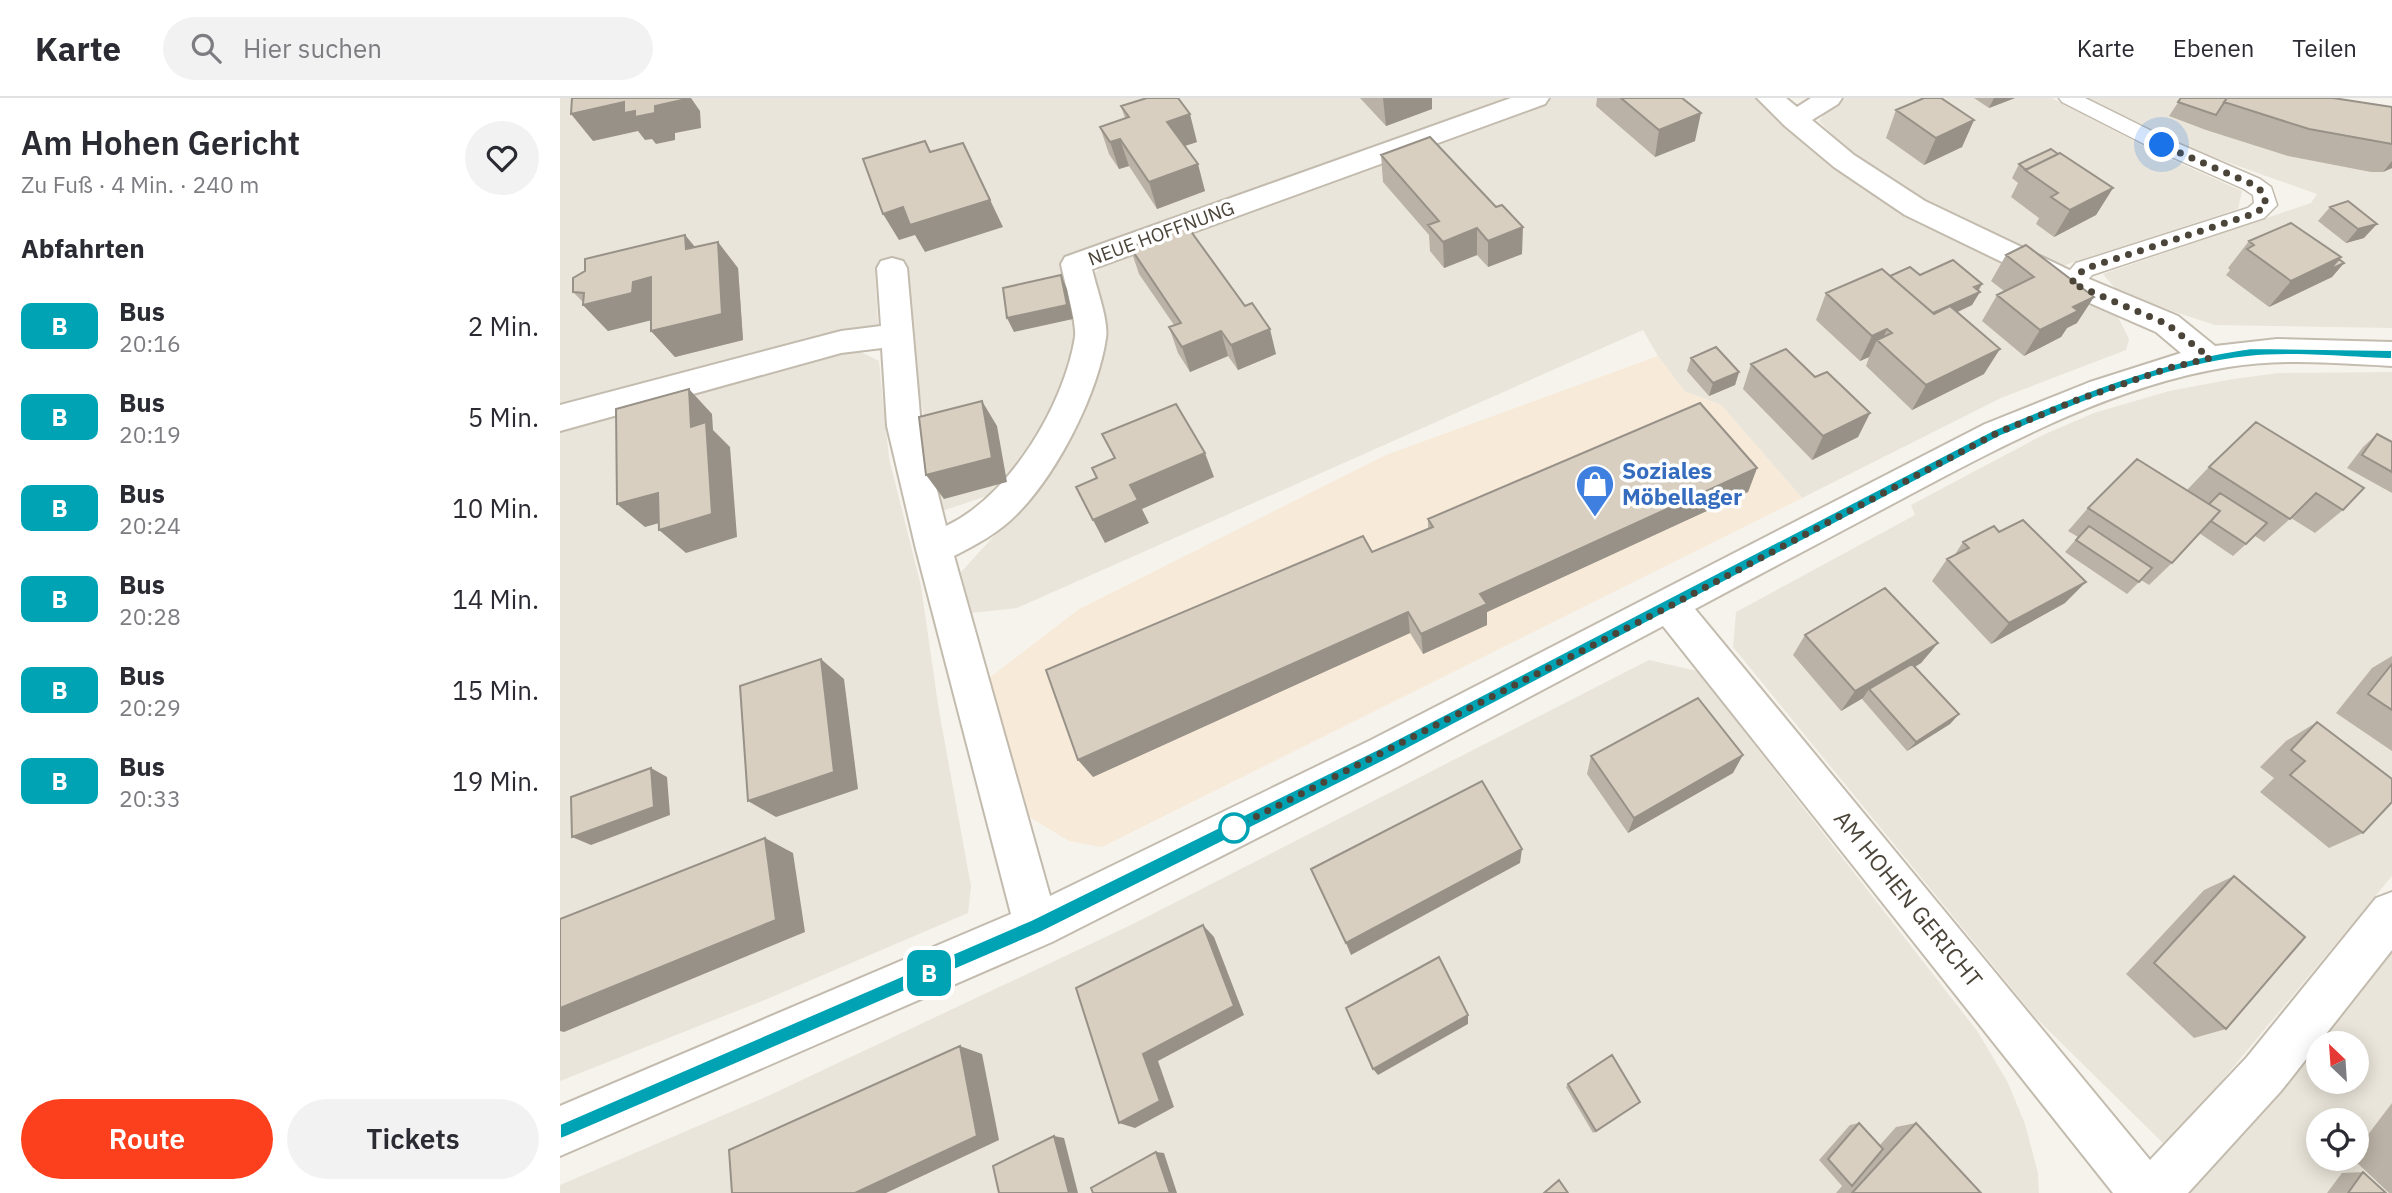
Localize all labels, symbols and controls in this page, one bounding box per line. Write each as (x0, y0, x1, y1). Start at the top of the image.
search box (163, 17, 653, 80)
text: Karte (35, 27, 121, 70)
icon: search (187, 29, 225, 67)
text: Hier suchen (243, 31, 382, 65)
text: Karte (2077, 32, 2135, 64)
text: Ebenen (2173, 32, 2254, 64)
text: Teilen (2292, 32, 2357, 64)
text: Am Hohen Gericht (21, 121, 300, 164)
button: heart (465, 121, 539, 195)
your location (2144, 127, 2179, 162)
text: Zu Fuß · 4 Min. · 240 m (21, 169, 259, 199)
street label: NEUE HOFFNUNG (1085, 195, 1237, 271)
text: Abfahrten (21, 231, 145, 265)
text: Bus (119, 294, 165, 328)
text: 2 Min. (468, 309, 539, 343)
text: B (51, 310, 68, 342)
text: 20:16 (119, 328, 181, 358)
text: Bus (119, 385, 165, 419)
text: 5 Min. (468, 400, 539, 434)
text: B (51, 401, 68, 433)
text: 20:19 (119, 419, 181, 449)
place label: Soziales Möbellager (1622, 455, 1742, 511)
shop icon: Soziales Möbellager (1574, 463, 1616, 518)
text: Bus (119, 476, 165, 510)
text: 10 Min. (452, 491, 539, 525)
text: B (51, 492, 68, 524)
text: 20:24 (119, 510, 181, 540)
text: Bus (119, 567, 165, 601)
text: 14 Min. (452, 582, 539, 616)
text: B (51, 583, 68, 615)
text: 20:28 (119, 601, 181, 631)
text: Bus (119, 658, 165, 692)
text: 15 Min. (452, 673, 539, 707)
text: B (51, 674, 68, 706)
text: 20:29 (119, 692, 181, 722)
text: Bus (119, 749, 165, 783)
text: 19 Min. (452, 764, 539, 798)
text: B (51, 765, 68, 797)
text: 20:33 (119, 783, 181, 813)
street label: AM HOHEN GERICHT (1828, 804, 1990, 993)
unlabelled marker (1219, 813, 1249, 843)
line badge: B (906, 950, 952, 996)
text: B (921, 957, 937, 989)
north arrow (2306, 1031, 2370, 1094)
map controls (2306, 1031, 2369, 1171)
button: Route (21, 1099, 273, 1179)
button: Tickets (287, 1099, 539, 1179)
button: locate (2306, 1108, 2369, 1171)

